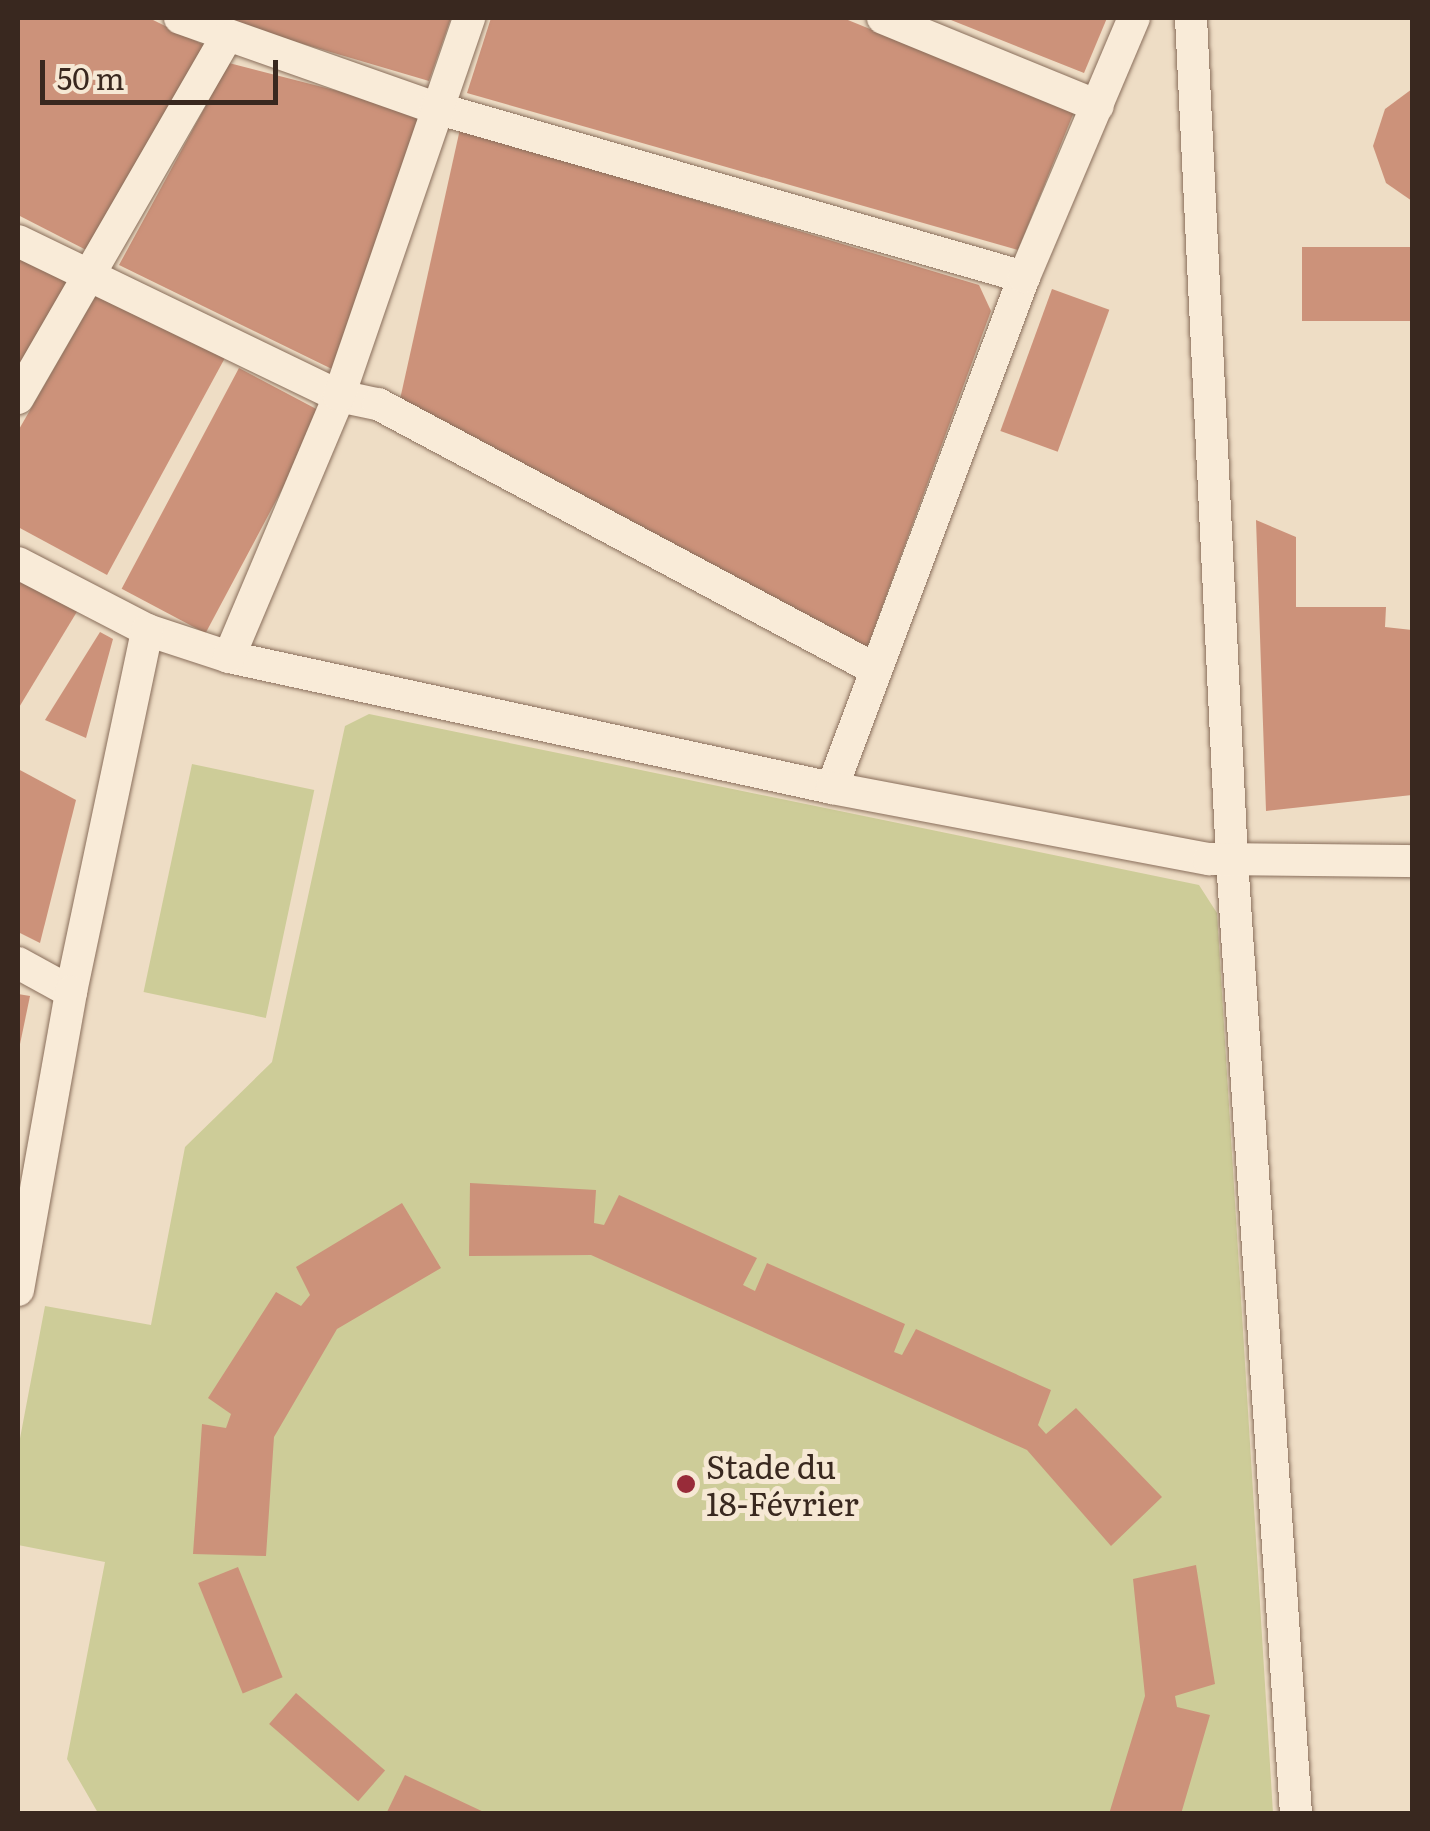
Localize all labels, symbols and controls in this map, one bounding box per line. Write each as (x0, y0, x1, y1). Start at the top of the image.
scale bar (45, 40, 282, 102)
text: 50 m (57, 55, 125, 99)
place label: Stade du 18-Février (706, 1447, 859, 1522)
marker: Stade du 18-Février (675, 1473, 697, 1495)

